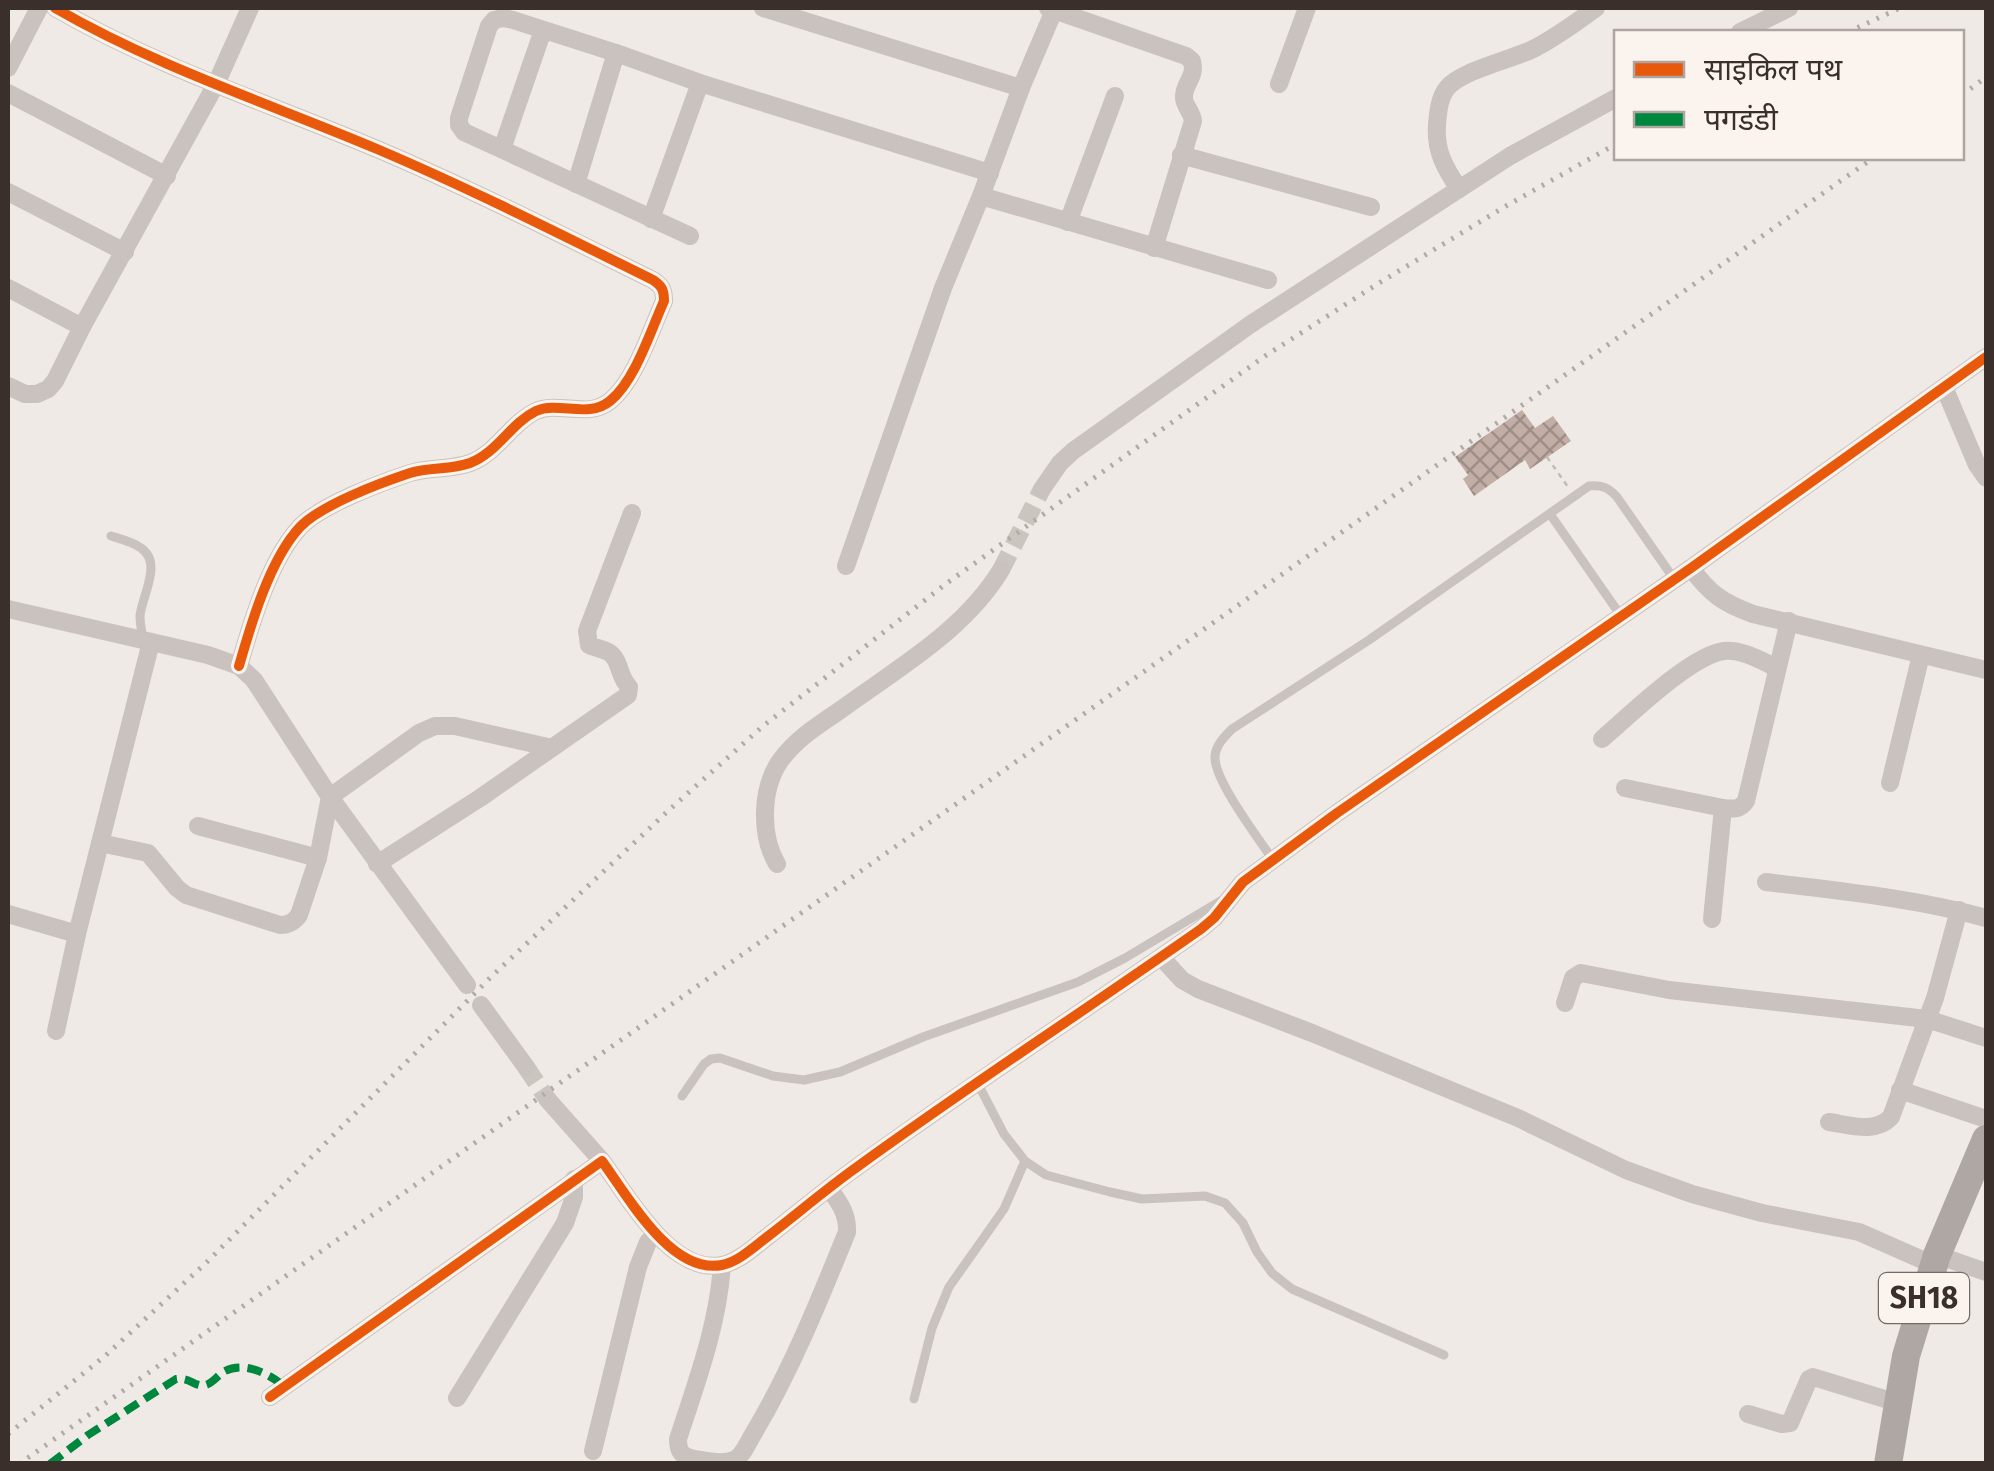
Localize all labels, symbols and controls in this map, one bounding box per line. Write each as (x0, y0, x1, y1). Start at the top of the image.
legend (1614, 30, 1964, 160)
text: साइकिल पथ (1704, 52, 1843, 88)
text: पगडंडी (1704, 102, 1779, 138)
road number: SH18 (1879, 1273, 1969, 1323)

